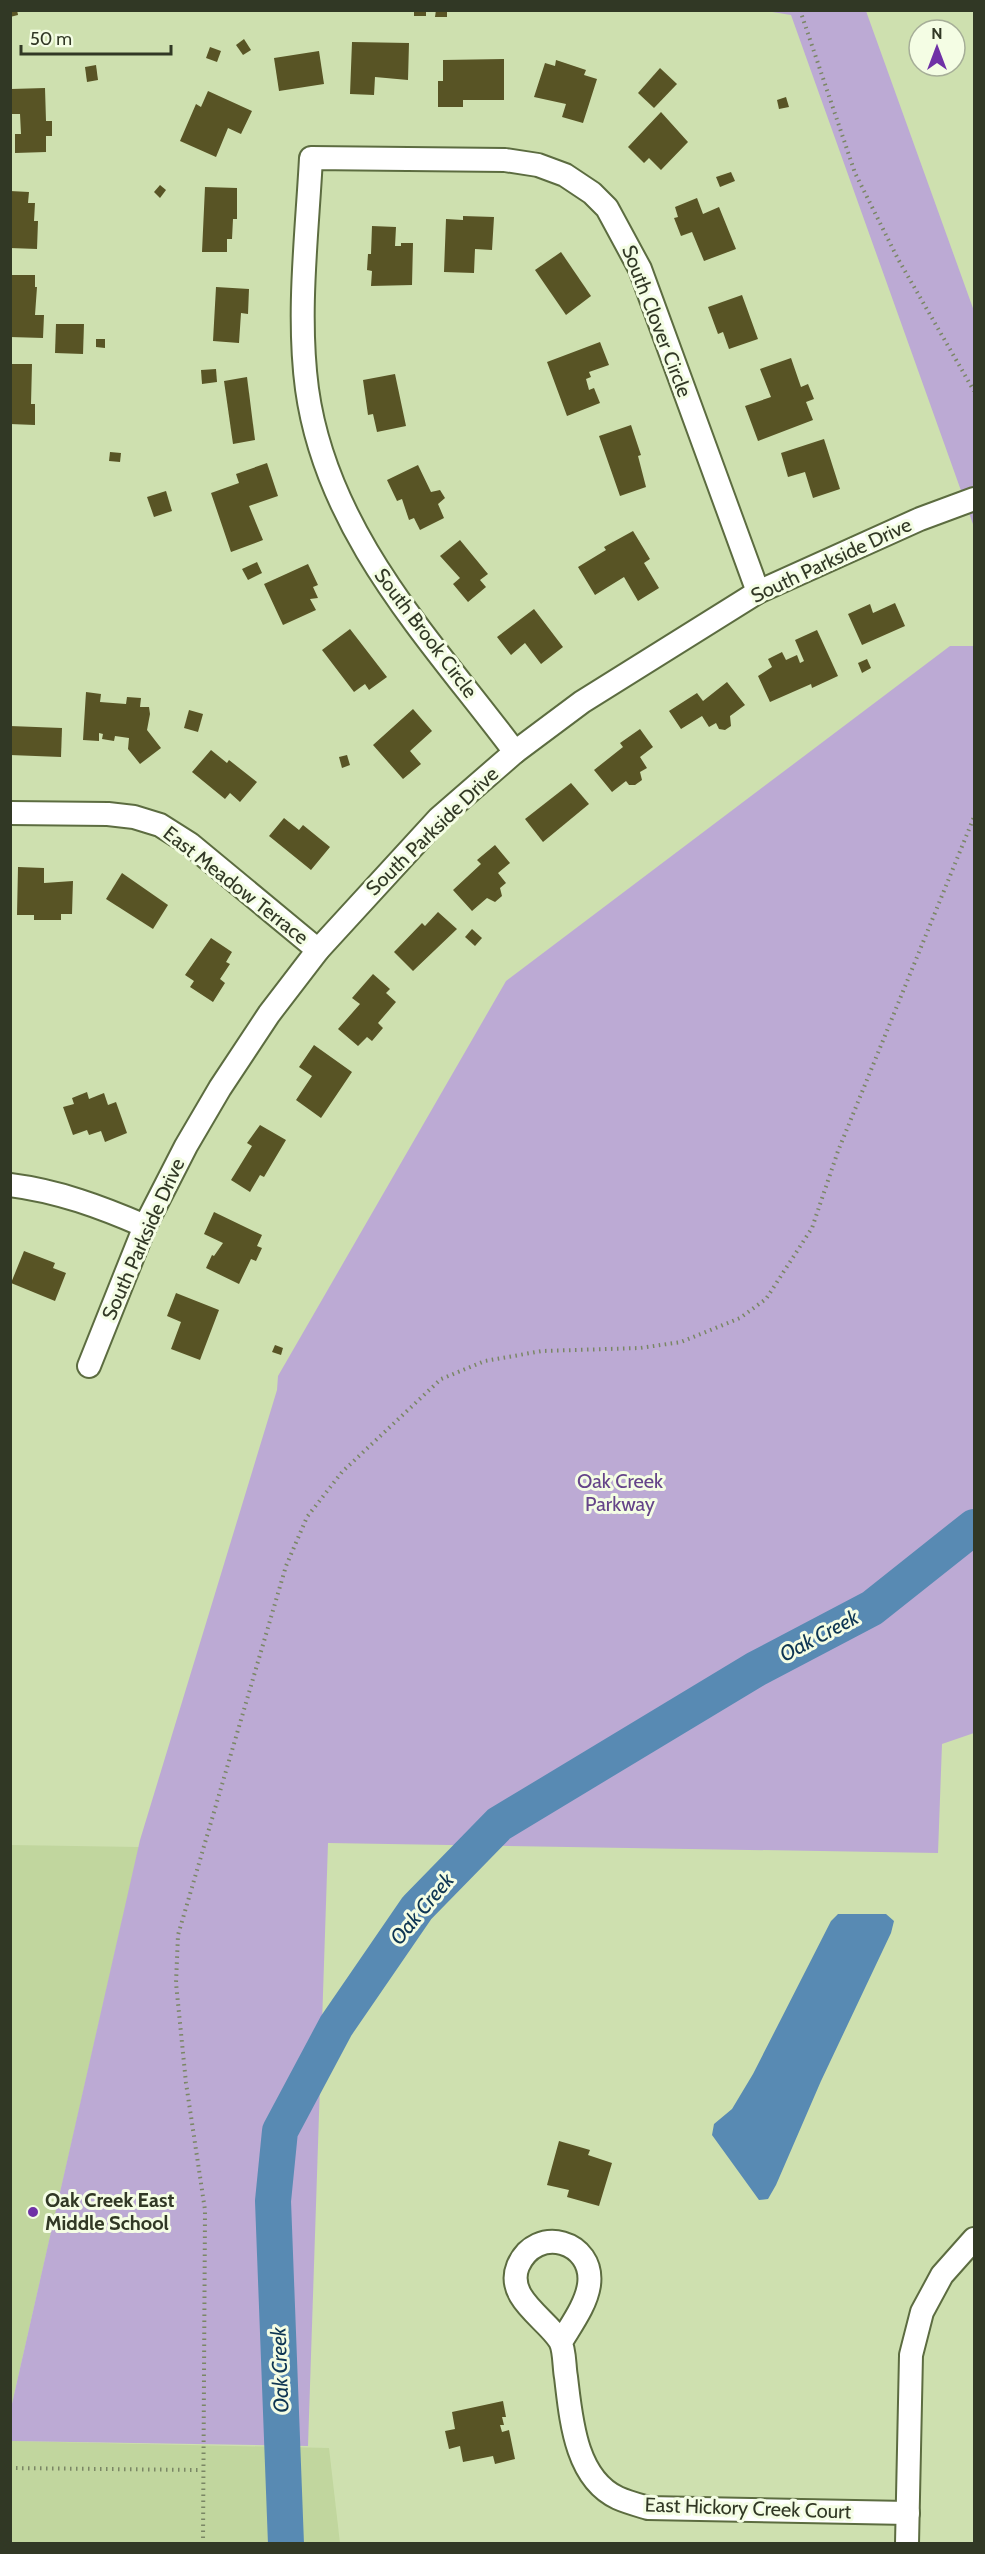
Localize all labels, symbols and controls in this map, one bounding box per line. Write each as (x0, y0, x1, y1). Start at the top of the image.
scale bar (21, 18, 171, 56)
north arrow (907, 18, 967, 78)
text: N (931, 24, 943, 43)
text: 50 m (30, 28, 72, 50)
street label: South Clover Circle (617, 242, 697, 400)
street label: South Parkside Drive (747, 512, 915, 608)
street label: South Brook Circle (370, 564, 482, 702)
street label: South Parkside Drive (361, 762, 503, 900)
street label: East Meadow Terrace (159, 821, 313, 949)
street label: South Parkside Drive (97, 1154, 189, 1324)
park label: Oak Creek Parkway (577, 1469, 663, 1516)
water label: Oak Creek (775, 1604, 863, 1667)
water label: Oak Creek (384, 1867, 459, 1950)
place label: Oak Creek East Middle School (45, 2188, 174, 2235)
marker: Oak Creek East Middle School (26, 2205, 40, 2219)
water label: Oak Creek (265, 2326, 293, 2413)
street label: East Hickory Creek Court (644, 2492, 852, 2524)

